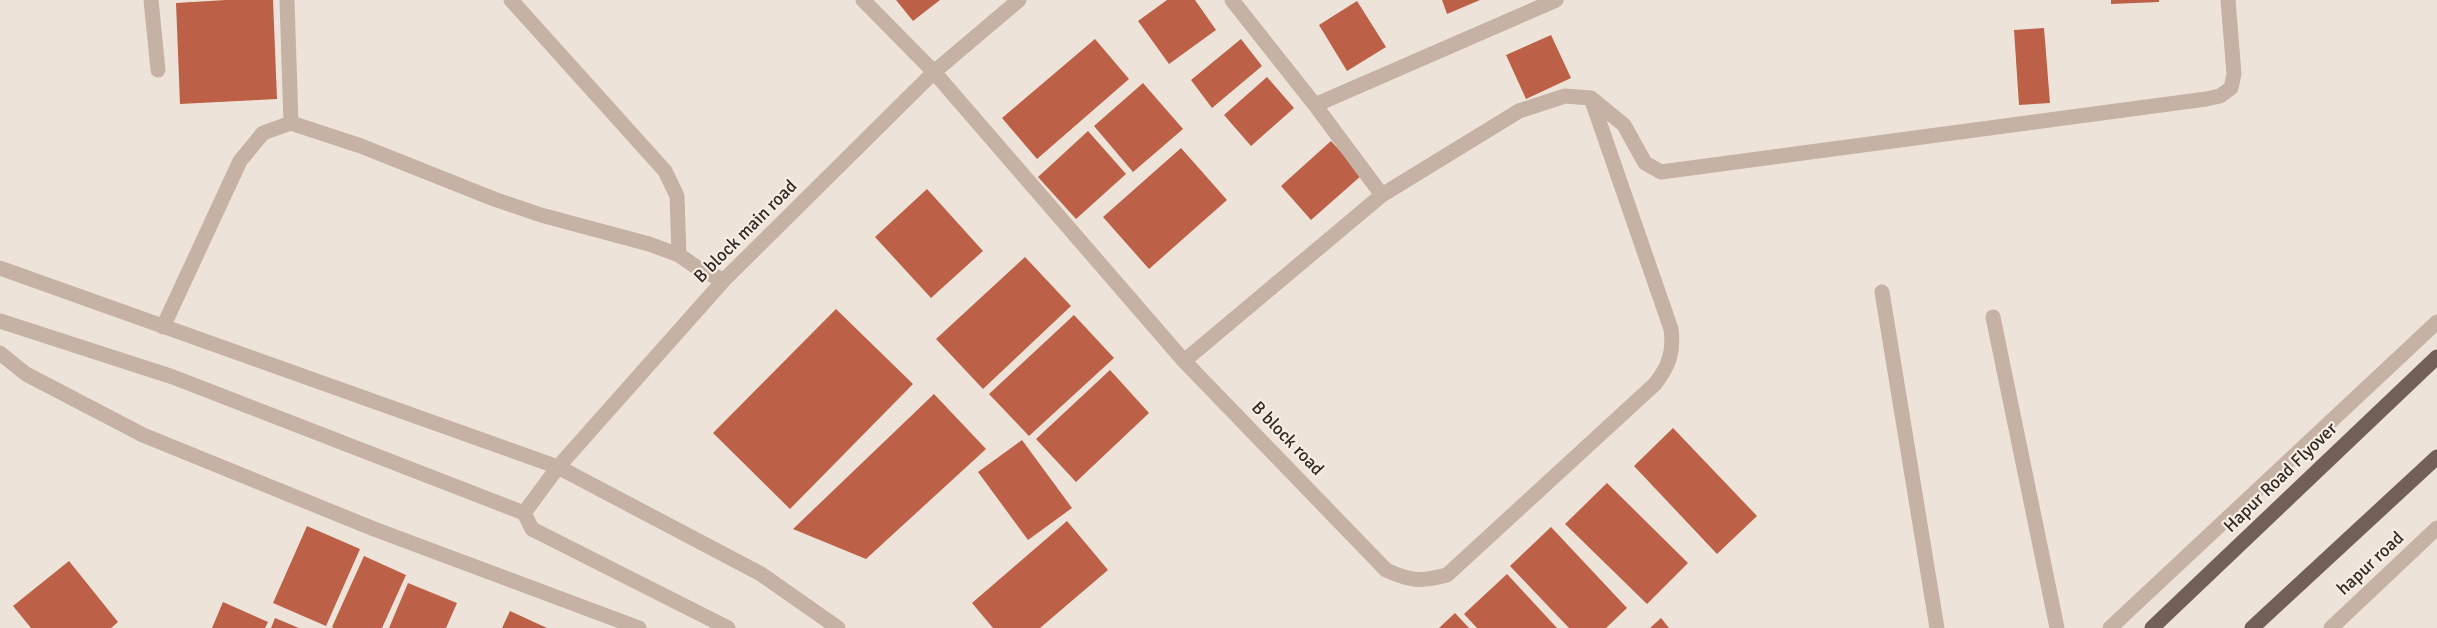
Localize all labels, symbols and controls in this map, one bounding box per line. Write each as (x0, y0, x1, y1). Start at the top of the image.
street label: B block main road (690, 176, 802, 288)
street label: B block road (1246, 398, 1328, 480)
street label: Hapur Road Flyover (2220, 418, 2342, 538)
street label: hapur road (2333, 528, 2409, 600)

